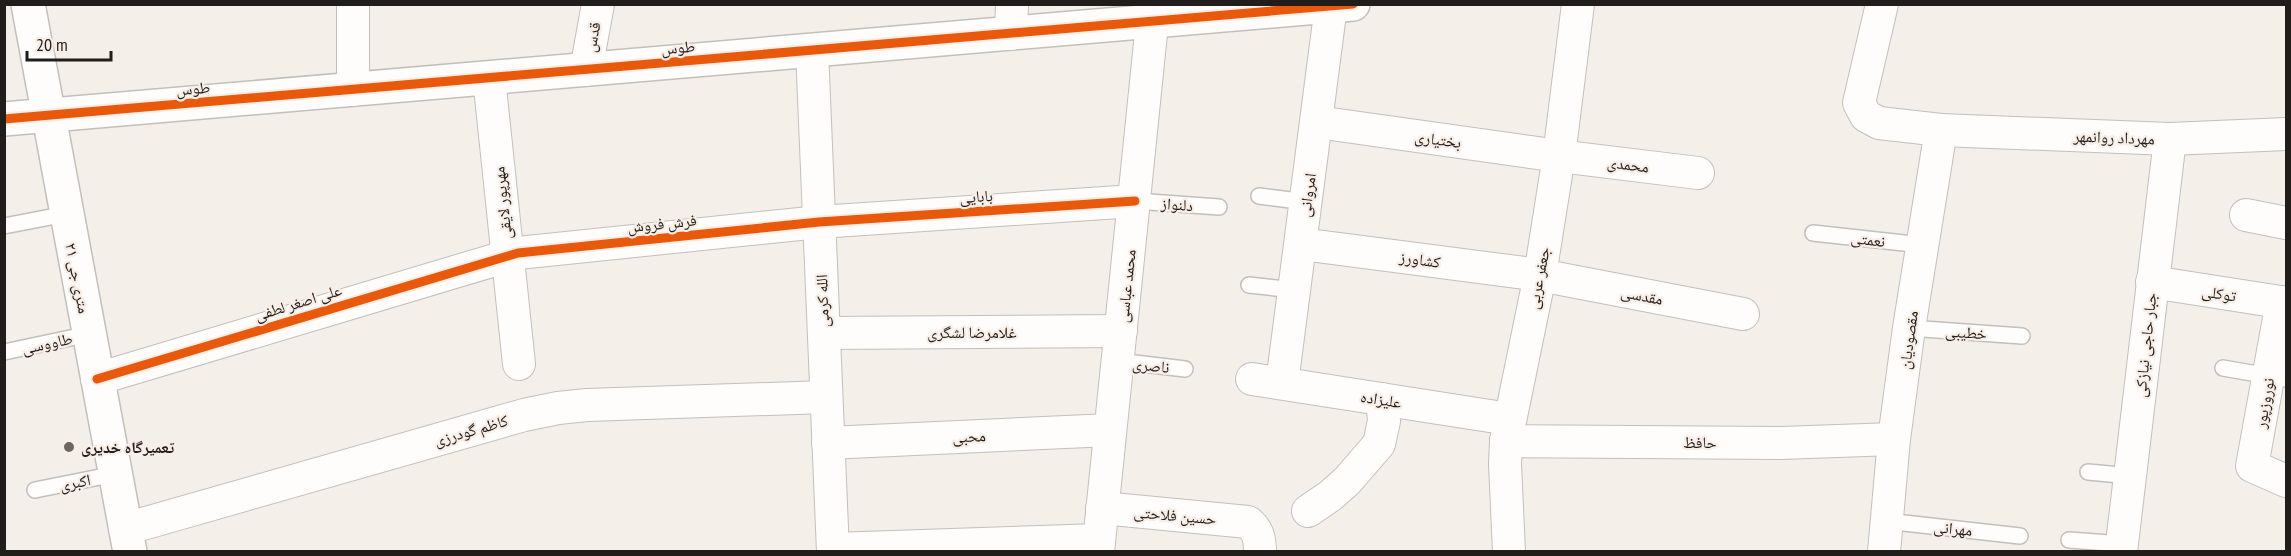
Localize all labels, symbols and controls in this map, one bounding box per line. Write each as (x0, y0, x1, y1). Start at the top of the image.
street label: قدس (580, 20, 605, 54)
scale bar (27, 24, 111, 62)
text: 20 m (36, 33, 68, 56)
street label: طوس (660, 36, 696, 59)
street label: طوس (175, 77, 211, 100)
street label: بختیاری (1413, 126, 1463, 153)
street label: مهرداد روانمهر (2072, 126, 2155, 148)
street label: محمدی (1606, 152, 1650, 177)
street label: مهرپور لایقی (488, 165, 517, 241)
street label: امروانی (1294, 172, 1321, 218)
street label: بابایی (959, 185, 993, 208)
street label: دلنواز (1159, 193, 1194, 215)
street label: فرش فروش (626, 209, 698, 238)
street label: نعمتی (1850, 227, 1886, 252)
street label: ۲۱ متری جی (60, 241, 95, 315)
street label: جعفر عربی (1522, 245, 1555, 311)
street label: کشاورز (1397, 246, 1442, 272)
street label: محمد عباسی (1112, 248, 1141, 324)
street label: الله کرمی (811, 274, 834, 328)
street label: علی‌ اصغر لطفی (252, 279, 344, 326)
street label: توکلی (2200, 280, 2238, 307)
street label: مقدسی (1619, 281, 1665, 310)
street label: جبار حاجی نیازکی (2130, 292, 2161, 398)
street label: مقصودیان (1894, 309, 1923, 371)
street label: خطیبی (1944, 321, 1987, 344)
street label: غلامرضا لشگری (927, 322, 1017, 343)
street label: طاووسی (20, 328, 74, 359)
street label: ناصری (1131, 353, 1171, 378)
street label: نوروزپور (2250, 376, 2278, 431)
street label: علیزاده (1359, 386, 1403, 412)
street label: کاظم گودرزی (432, 410, 511, 451)
street label: محبی (952, 425, 986, 448)
street label: حافظ (1683, 432, 1717, 452)
place label: تعمیرگاه خدیری (81, 437, 175, 457)
marker: تعمیرگاه خدیری (62, 440, 76, 454)
street label: اکبری (58, 469, 93, 496)
street label: حسین فلاحتی (1133, 501, 1217, 530)
street label: مهرانی (1932, 516, 1973, 541)

